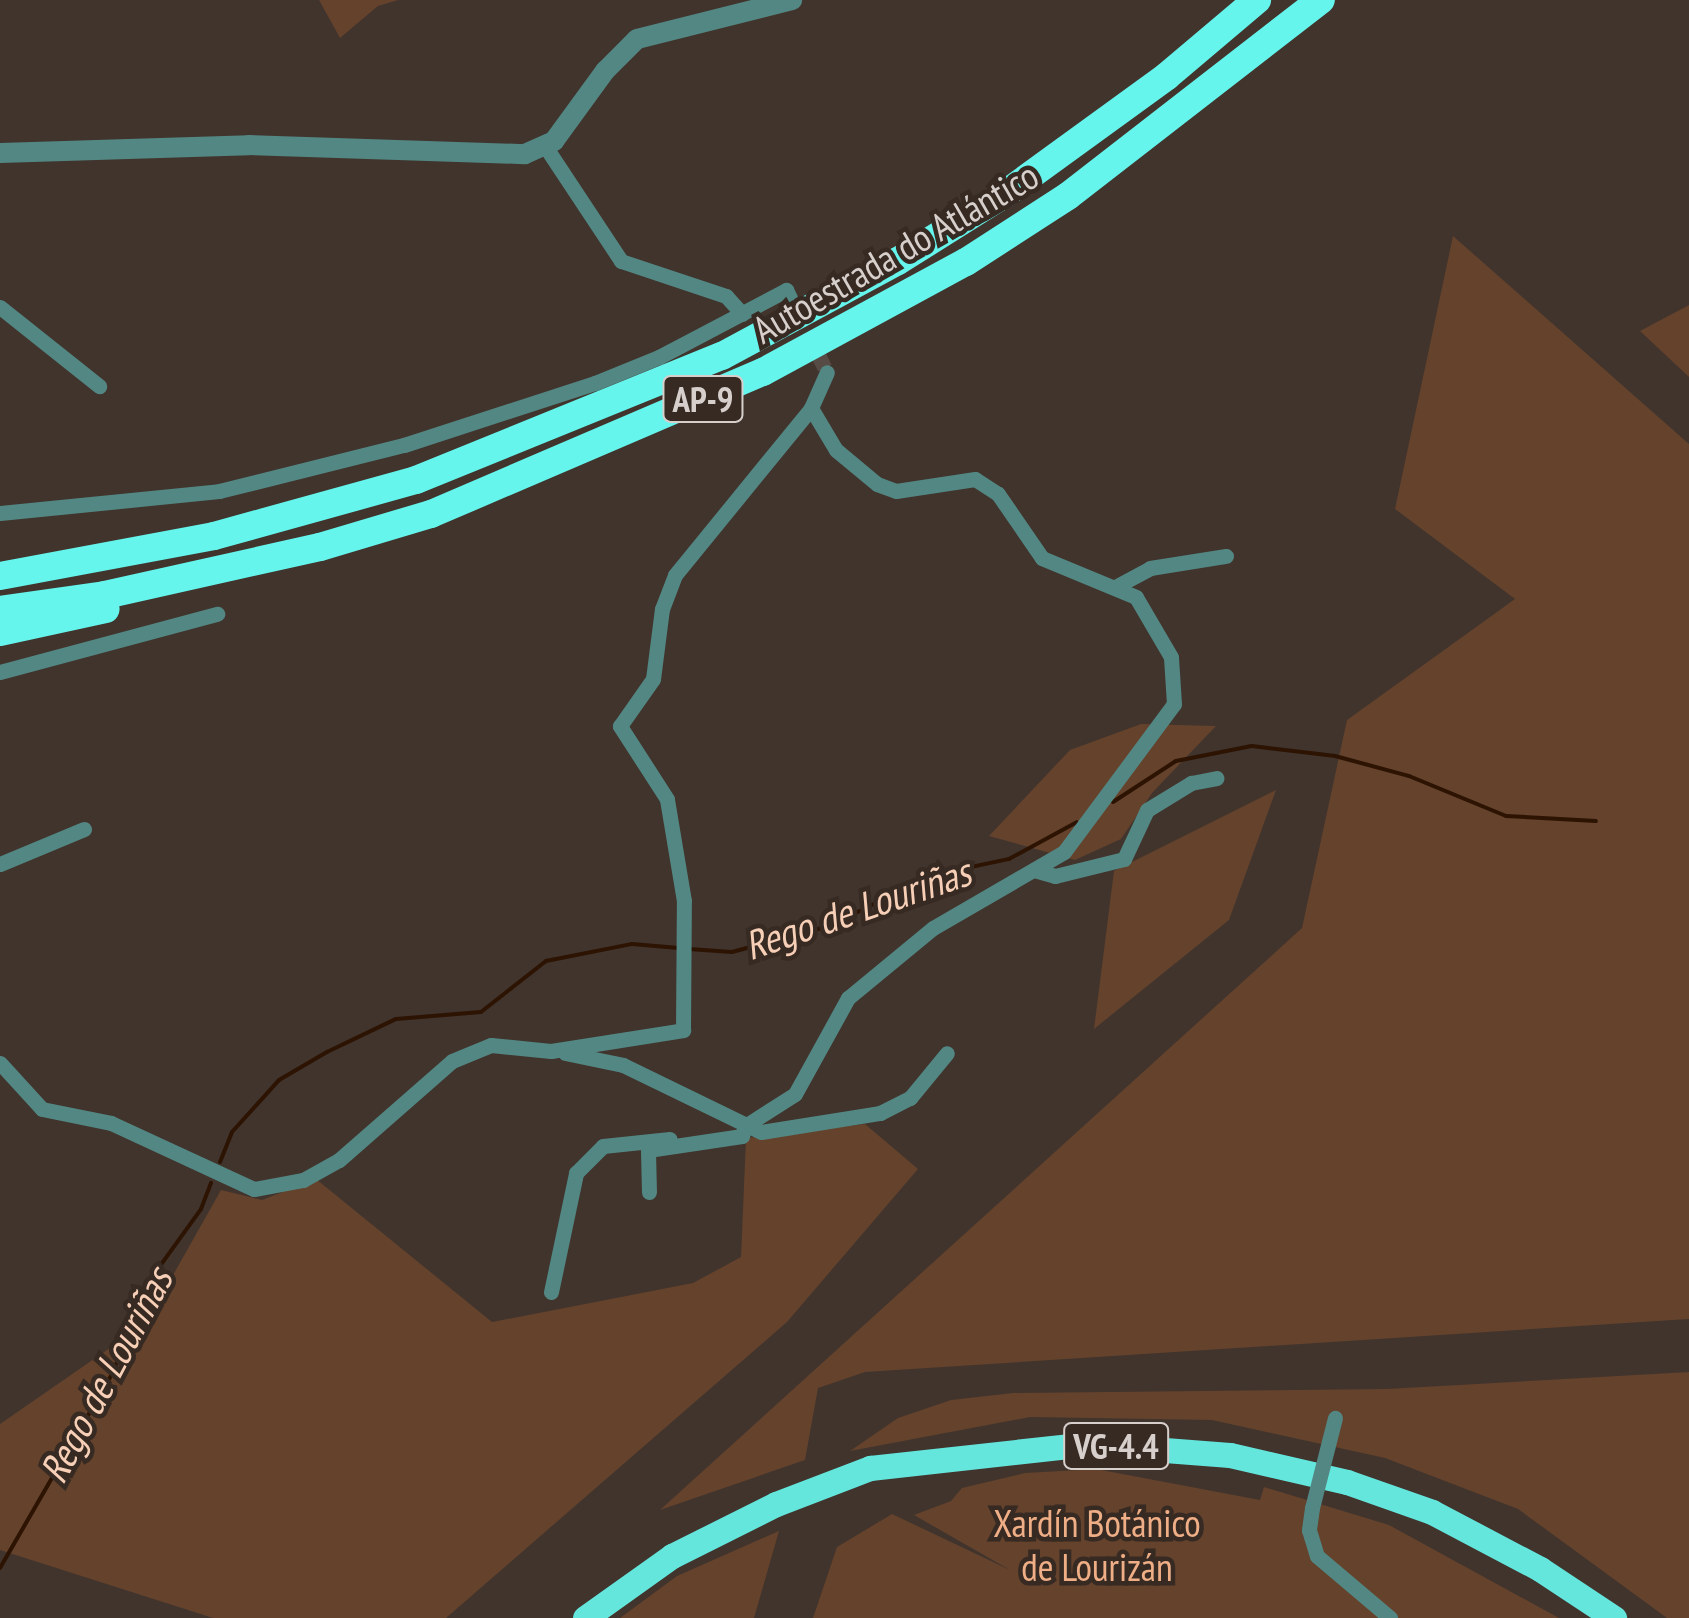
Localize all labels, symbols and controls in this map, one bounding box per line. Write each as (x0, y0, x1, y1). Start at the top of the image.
street label: Autoestrada do Atlántico (744, 152, 1046, 352)
road number: AP-9 (660, 369, 746, 429)
water label: Rego de Louriñas (738, 847, 976, 969)
water label: Rego de Louriñas (29, 1260, 181, 1490)
road number: VG-4.4 (1061, 1416, 1171, 1476)
park label: Xardín Botánico de Lourizán (993, 1500, 1201, 1590)

